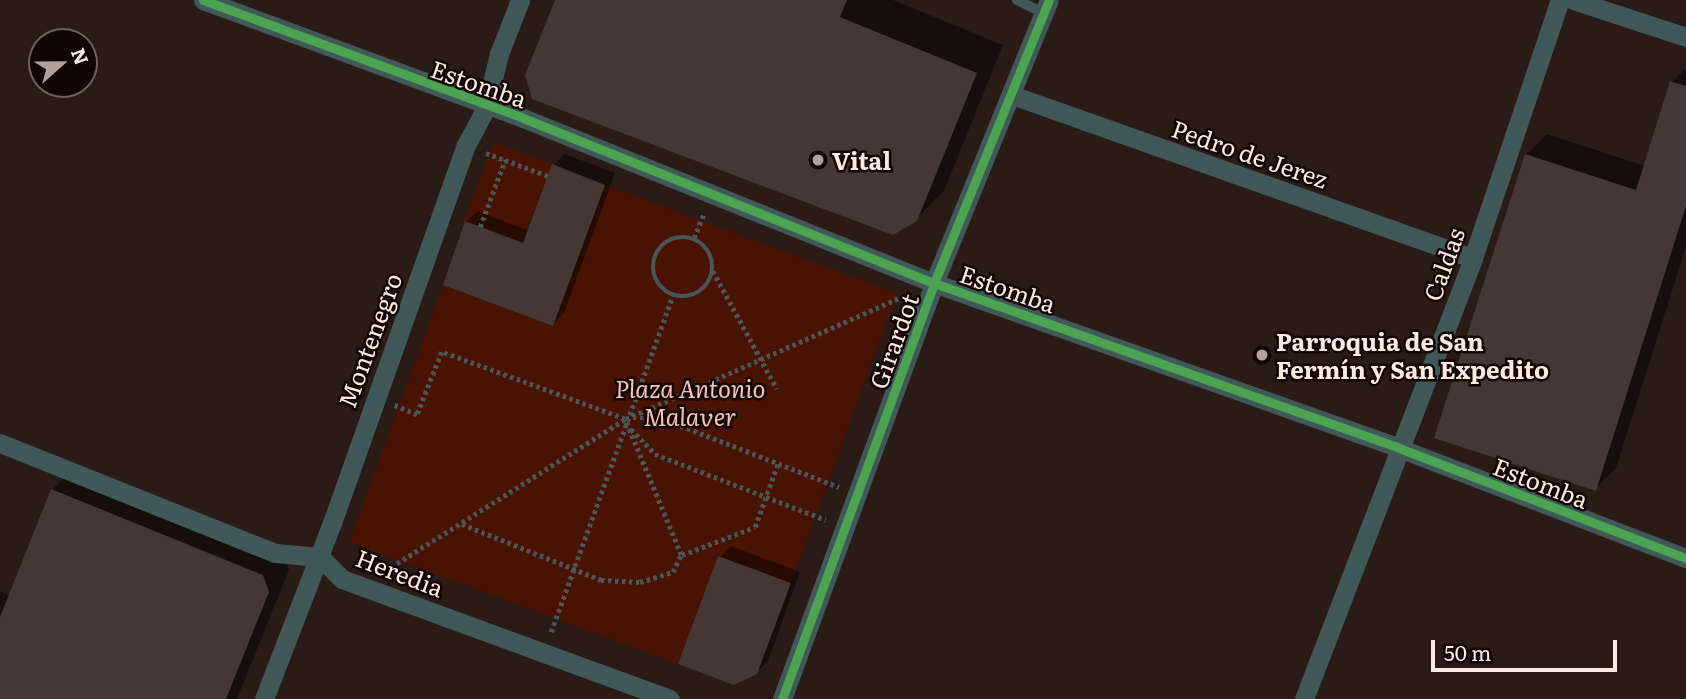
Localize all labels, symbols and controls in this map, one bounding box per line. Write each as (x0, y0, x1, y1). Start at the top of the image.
north arrow (28, 28, 98, 98)
text: N (65, 44, 97, 69)
street label: Estomba (427, 53, 531, 113)
street label: Pedro de Jerez (1168, 113, 1332, 193)
place label: Vital (832, 146, 891, 174)
marker: Vital (810, 152, 826, 168)
street label: Caldas (1417, 224, 1469, 304)
street label: Estomba (956, 258, 1060, 318)
street label: Montenegro (331, 269, 407, 411)
street label: Girardot (863, 290, 923, 392)
place label: Parroquia de San Fermín y San Expedito (1276, 327, 1549, 383)
marker: Parroquia de San Fermín y San Expedito (1254, 347, 1270, 363)
park label: Plaza Antonio Malaver (615, 374, 765, 430)
street label: Estomba (1489, 451, 1593, 513)
street label: Heredia (352, 542, 448, 602)
scale bar (1434, 626, 1620, 670)
text: 50 m (1444, 636, 1491, 667)

